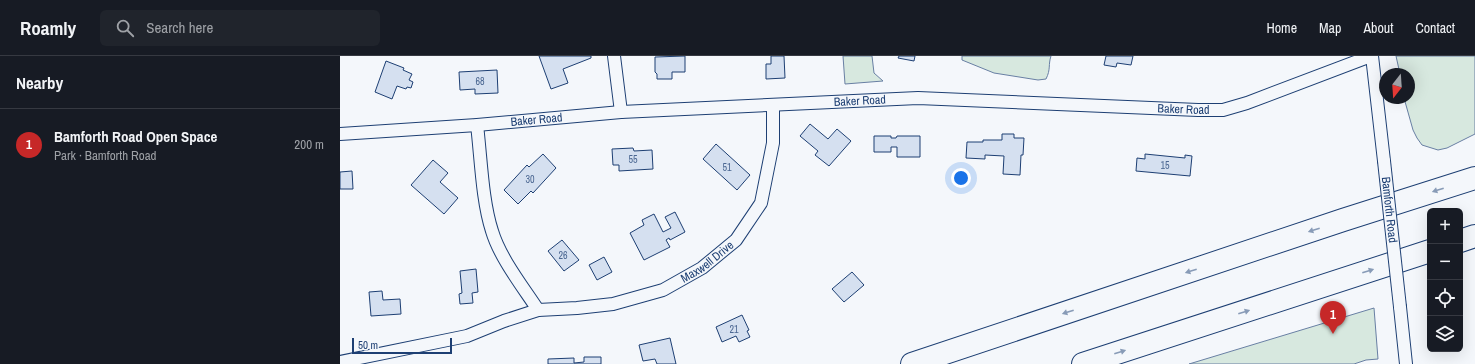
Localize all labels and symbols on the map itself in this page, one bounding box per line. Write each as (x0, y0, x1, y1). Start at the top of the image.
north arrow (1379, 68, 1415, 104)
house number: 68 (475, 75, 485, 88)
street label: Baker Road (833, 92, 886, 110)
street label: Baker Road (1157, 100, 1210, 118)
street label: Baker Road (510, 109, 563, 130)
house number: 55 (628, 153, 638, 166)
house number: 15 (1160, 159, 1170, 172)
house number: 51 (722, 161, 732, 174)
your location (951, 168, 971, 188)
house number: 30 (525, 173, 535, 186)
street label: Bamforth Road (1378, 176, 1401, 244)
one-way arrow (1431, 187, 1443, 193)
one-way arrow (1308, 227, 1320, 233)
street label: Maxwell Drive (678, 237, 737, 286)
house number: 26 (558, 249, 568, 262)
one-way arrow (1185, 268, 1197, 274)
one-way arrow (1362, 268, 1374, 274)
pin: 1 (1320, 301, 1346, 334)
one-way arrow (1238, 309, 1250, 315)
one-way arrow (1061, 310, 1073, 316)
house number: 21 (729, 323, 739, 336)
scale bar (352, 336, 452, 355)
one-way arrow (1115, 349, 1127, 355)

